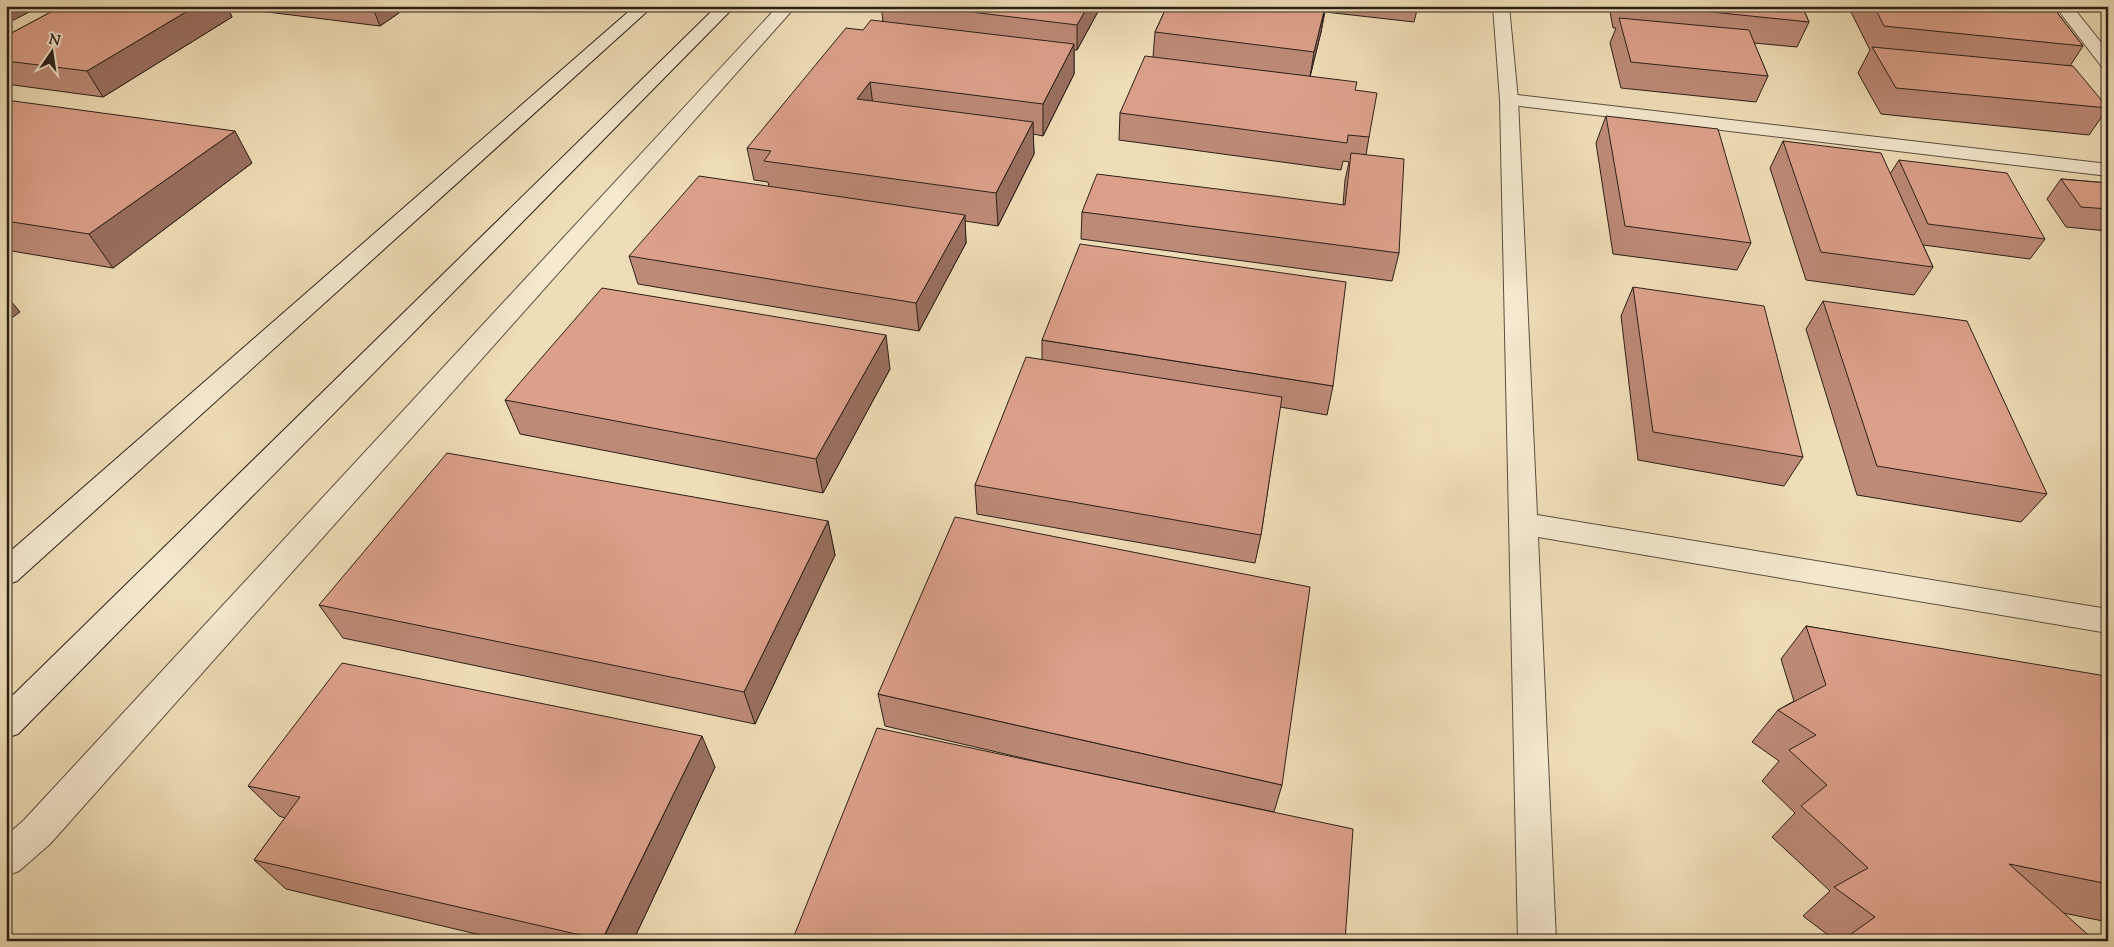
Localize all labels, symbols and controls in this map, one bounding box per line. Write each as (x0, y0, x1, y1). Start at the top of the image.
north arrow (28, 28, 78, 78)
text: N (47, 30, 62, 52)

